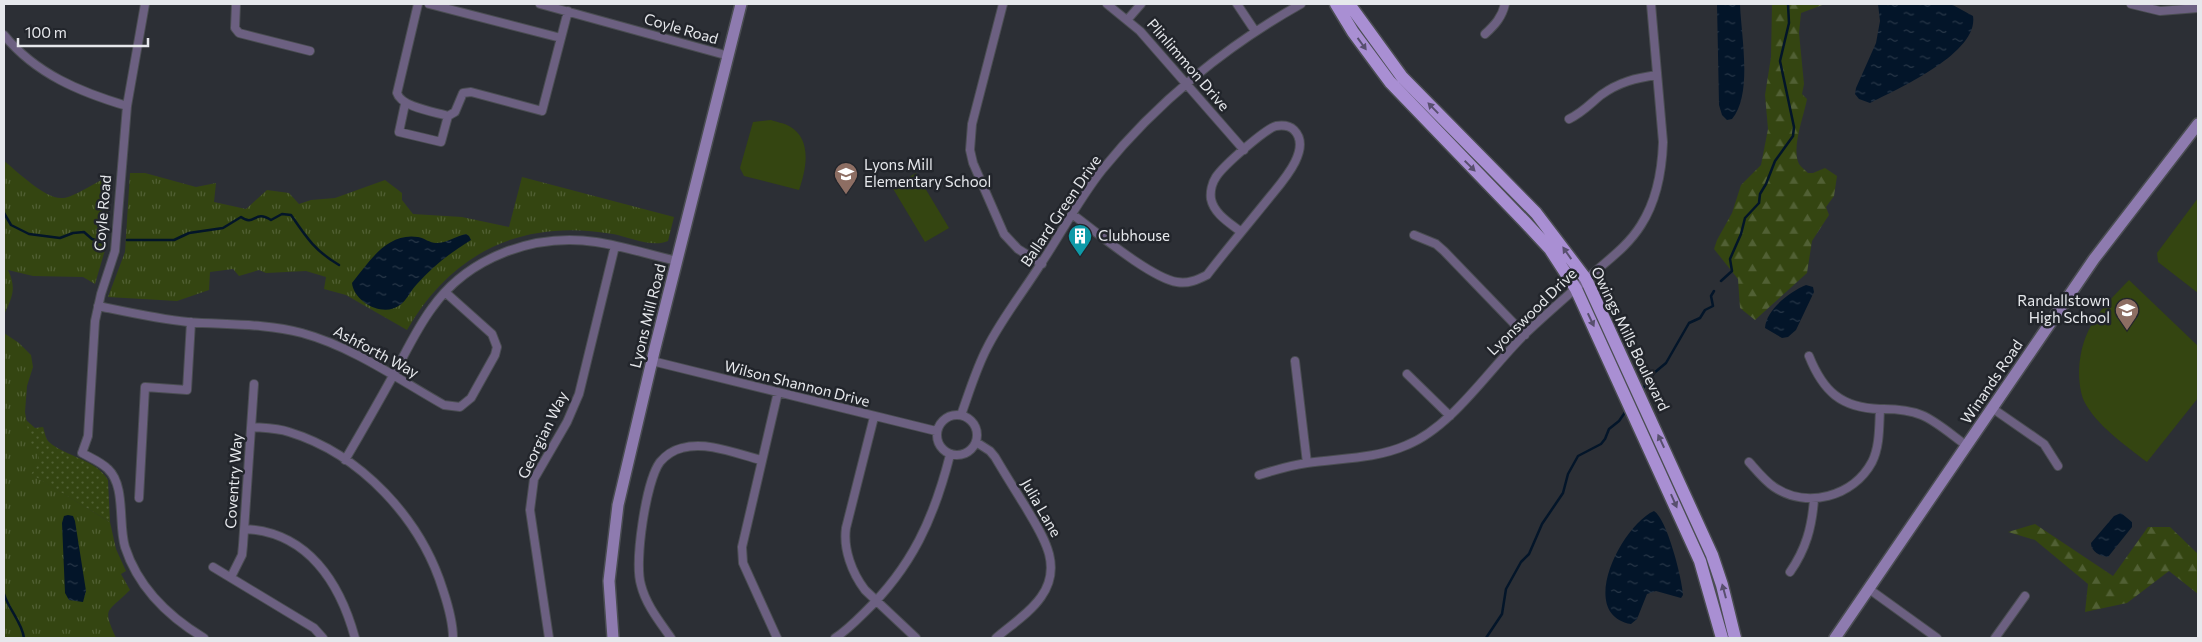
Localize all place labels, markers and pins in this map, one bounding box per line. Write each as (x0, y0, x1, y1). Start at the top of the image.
place label: Lyons Mill Elementary School (864, 155, 991, 190)
school or university icon: Lyons Mill Elementary School (833, 161, 859, 195)
building icon: Clubhouse (1067, 223, 1093, 257)
place label: Clubhouse (1098, 226, 1170, 244)
place label: Randallstown High School (2017, 291, 2110, 326)
school or university icon: Randallstown High School (2114, 297, 2140, 331)

